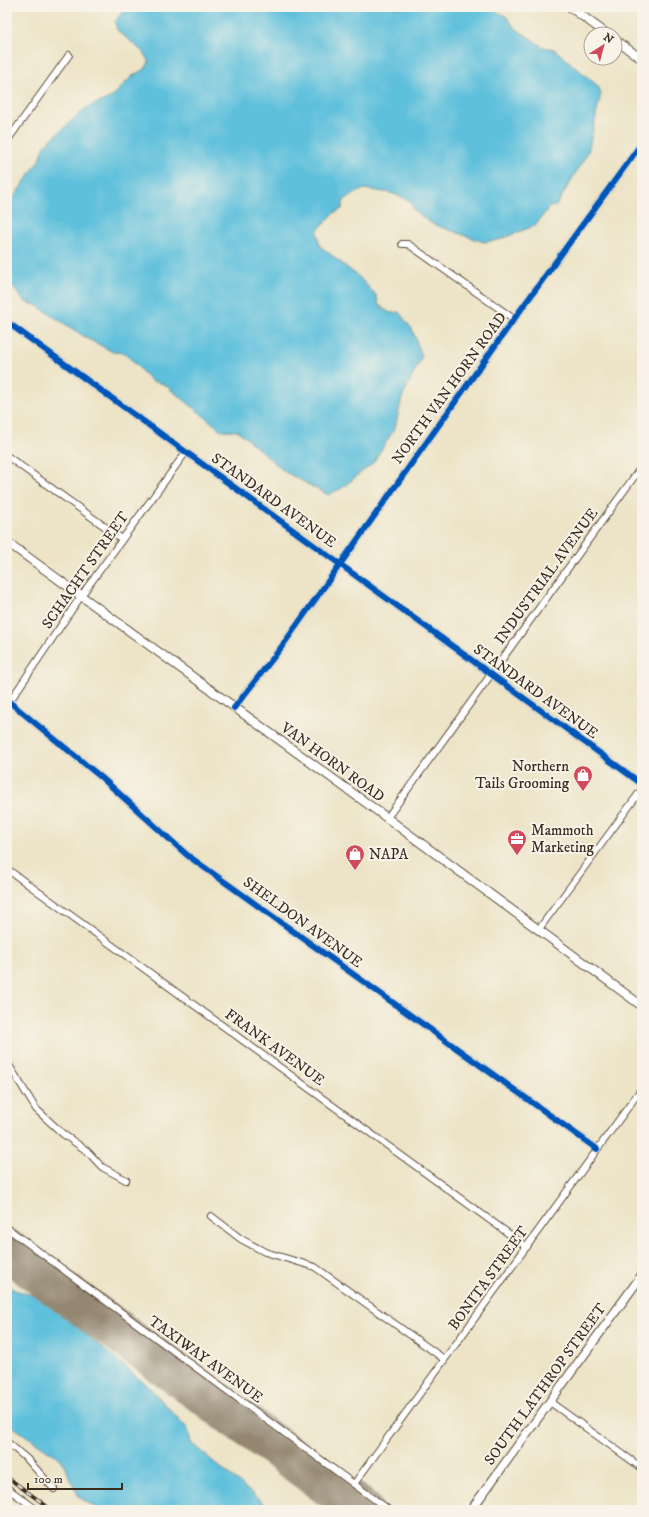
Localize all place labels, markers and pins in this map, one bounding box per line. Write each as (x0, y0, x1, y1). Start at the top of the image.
place label: Northern Tails Grooming (475, 757, 570, 793)
shop icon: Northern Tails Grooming (572, 764, 594, 792)
place label: Mammoth Marketing (531, 821, 595, 857)
office icon: Mammoth Marketing (506, 828, 528, 856)
shop icon: NAPA (344, 843, 366, 871)
place label: NAPA (369, 845, 409, 864)

